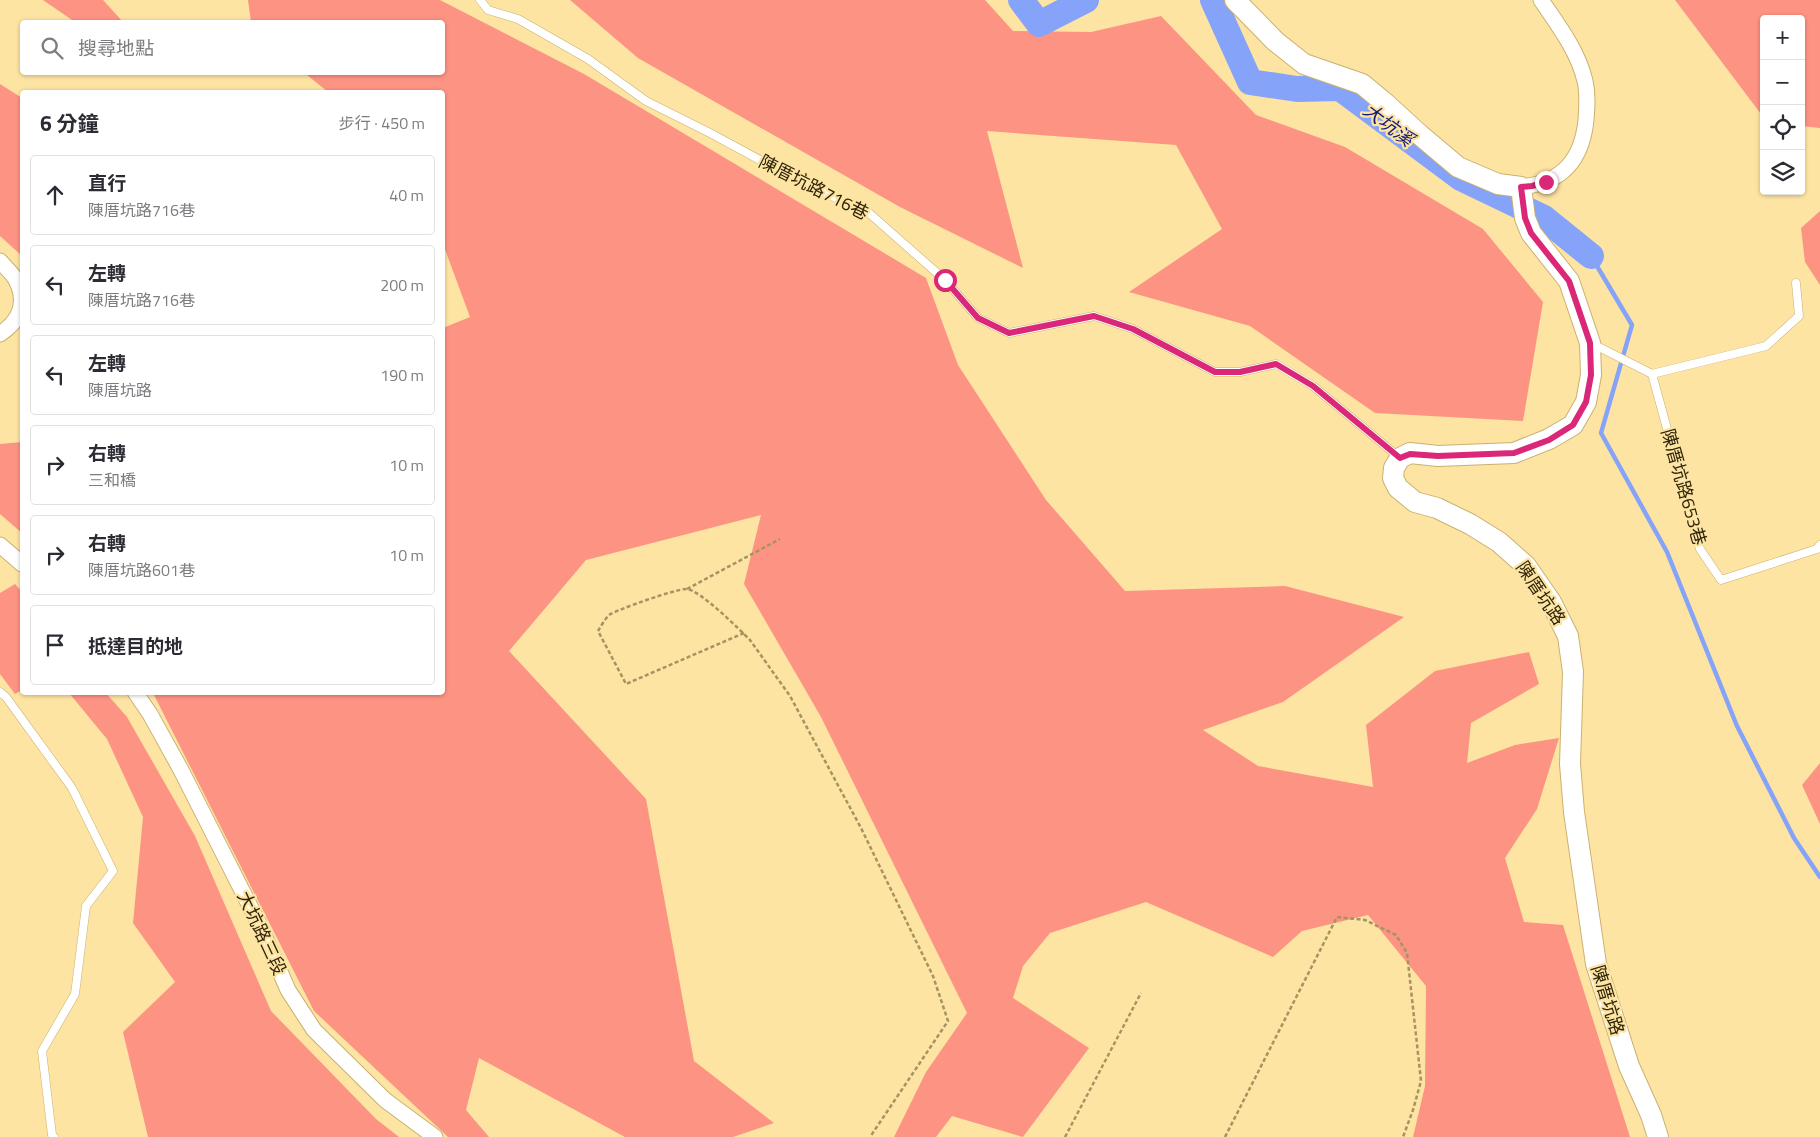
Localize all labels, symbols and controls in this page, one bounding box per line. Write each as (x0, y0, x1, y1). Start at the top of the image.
map controls (1760, 15, 1805, 195)
button: + (1760, 15, 1805, 60)
search box (20, 20, 445, 75)
text: 搜尋地點 (78, 33, 154, 62)
icon: search (38, 34, 66, 62)
button: − (1760, 60, 1805, 105)
water label: 大坑溪 (1358, 95, 1423, 155)
button: locate (1760, 105, 1805, 150)
text: 6 分鐘 (40, 107, 98, 139)
text: 步行 · 450 m (339, 111, 425, 135)
street label: 陳厝坑路716巷 (754, 148, 874, 226)
button: layers (1760, 150, 1805, 195)
text: 直行 (88, 168, 126, 197)
route end (1535, 171, 1558, 194)
icon: ahead (41, 181, 69, 209)
text: 40 m (389, 183, 424, 207)
text: 陳厝坑路716巷 (88, 198, 195, 222)
text: 左轉 (88, 258, 126, 287)
route start (934, 269, 957, 292)
icon: left (41, 271, 69, 299)
text: 200 m (380, 273, 424, 297)
text: 陳厝坑路716巷 (88, 288, 195, 312)
text: 左轉 (88, 348, 126, 377)
icon: left (41, 361, 69, 389)
text: 190 m (380, 363, 424, 387)
text: 陳厝坑路 (88, 378, 152, 402)
street label: 陳厝坑路653巷 (1654, 425, 1714, 549)
text: 右轉 (88, 438, 126, 467)
icon: right (41, 451, 69, 479)
text: 10 m (389, 453, 424, 477)
text: 三和橋 (88, 468, 136, 492)
text: 右轉 (88, 528, 126, 557)
icon: right (41, 541, 69, 569)
text: 10 m (389, 543, 424, 567)
street label: 陳厝坑路 (1510, 556, 1572, 630)
text: 陳厝坑路601巷 (88, 558, 195, 582)
icon: arrive (41, 631, 69, 659)
text: 抵達目的地 (88, 631, 183, 660)
street label: 大坑路三段 (231, 887, 293, 979)
street label: 陳厝坑路 (1585, 962, 1631, 1038)

